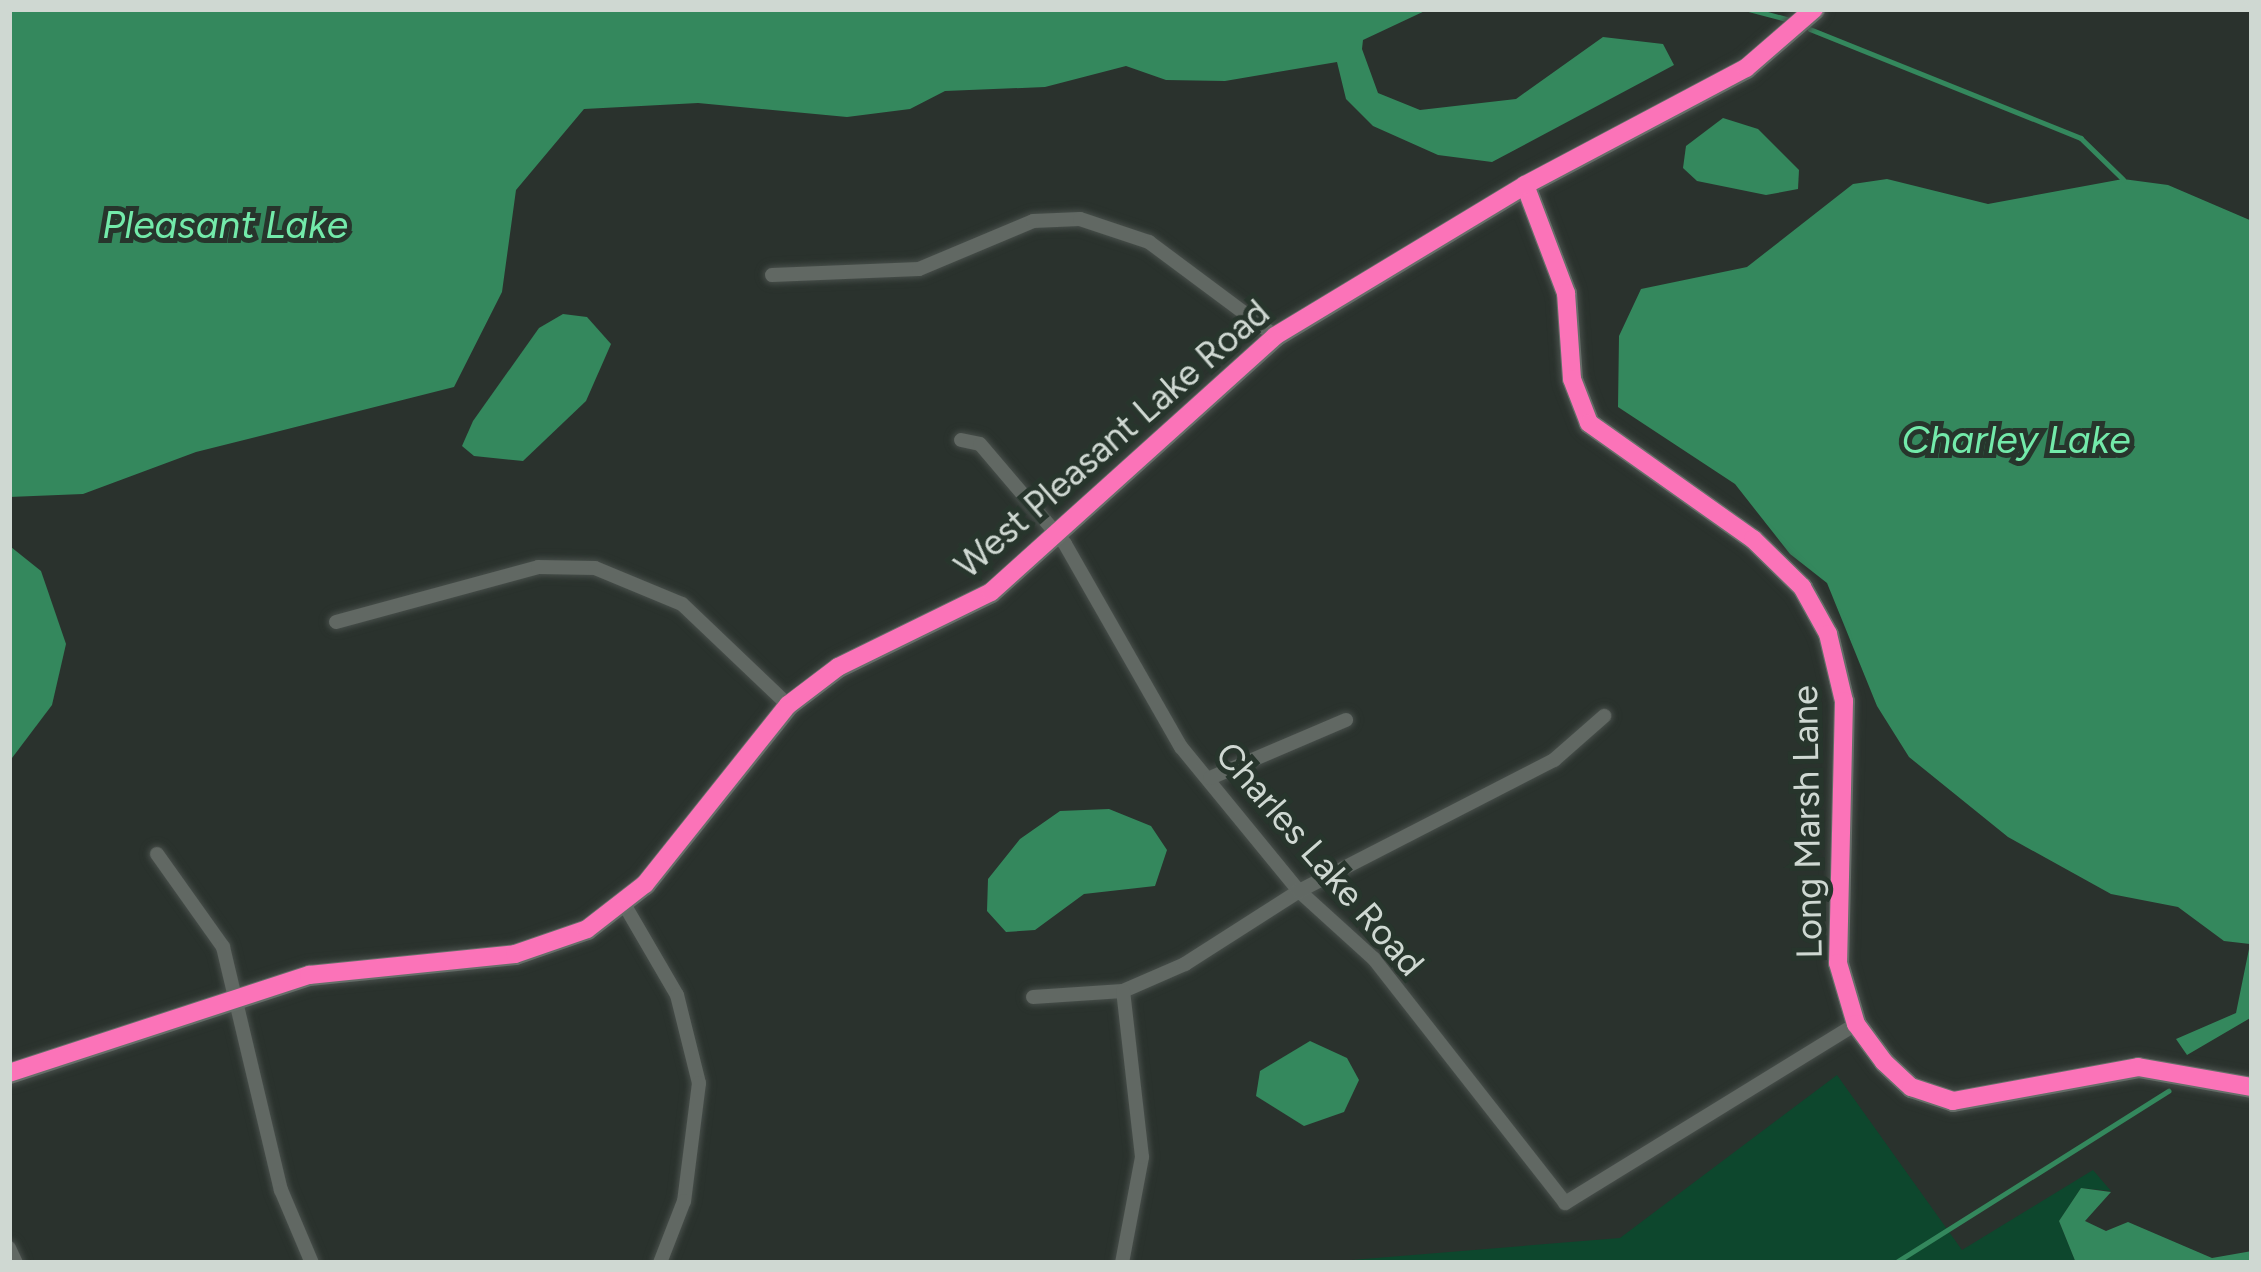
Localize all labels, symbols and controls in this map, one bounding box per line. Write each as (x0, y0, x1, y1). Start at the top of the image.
water label: Pleasant Lake (102, 202, 348, 248)
street label: West Pleasant Lake Road (946, 291, 1278, 587)
water label: Charley Lake (1901, 417, 2131, 463)
street label: Long Marsh Lane (1783, 685, 1831, 959)
street label: Charles Lake Road (1207, 733, 1433, 985)

